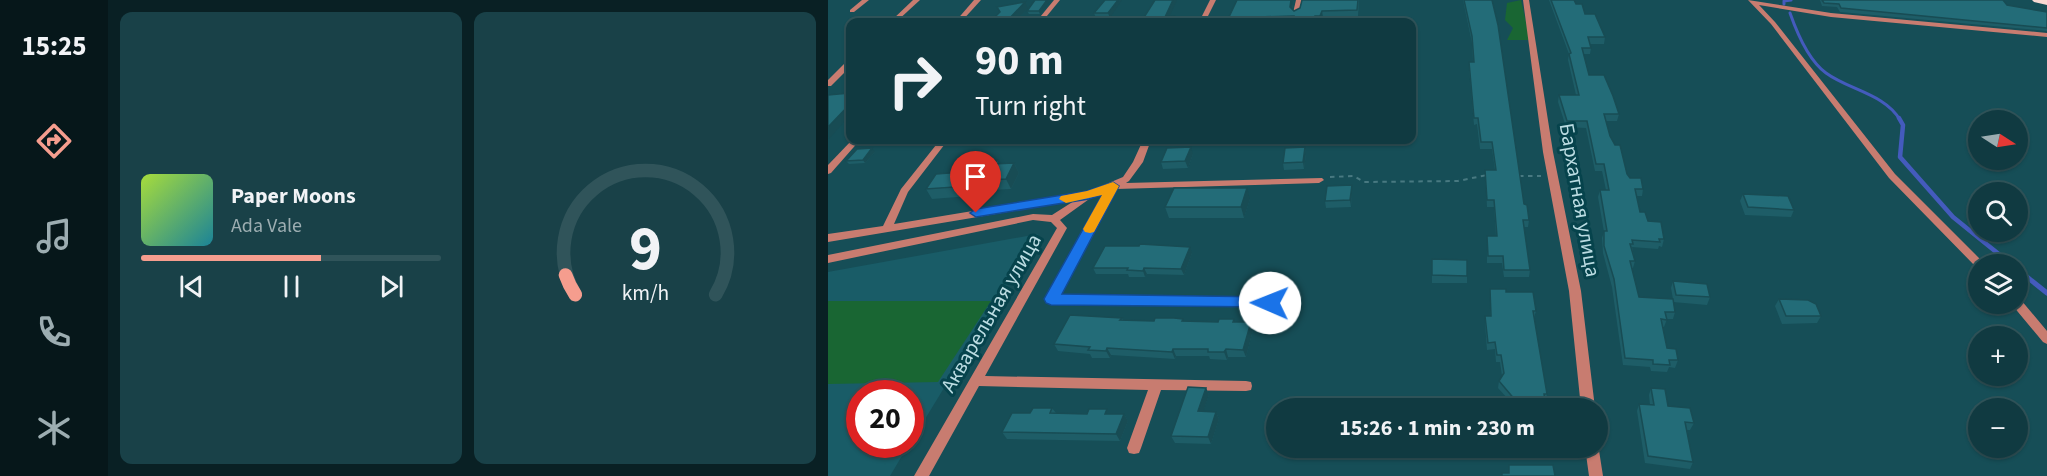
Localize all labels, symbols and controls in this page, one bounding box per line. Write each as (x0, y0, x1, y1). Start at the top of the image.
text: 15:25 (21, 27, 87, 66)
text: 90 m (975, 31, 1064, 91)
icon: right (876, 42, 954, 120)
text: Turn right (975, 87, 1086, 126)
north arrow (1968, 110, 2028, 170)
map controls (1968, 110, 2028, 458)
icon: directions (33, 120, 75, 162)
street label: Бархатная улица (1552, 121, 1608, 279)
pin (950, 151, 1001, 213)
icon: arrive (959, 160, 992, 193)
text: Paper Moons (231, 180, 356, 212)
button: search (1968, 182, 2028, 242)
text: 9 (629, 205, 661, 294)
text: Ada Vale (231, 212, 302, 240)
icon: music (33, 215, 75, 257)
street label: Акварельная улица (933, 228, 1049, 398)
button: layers (1968, 254, 2028, 314)
icon: previous (175, 270, 208, 303)
icon: pause (275, 270, 308, 303)
icon: next (375, 270, 408, 303)
position arrow (1238, 271, 1302, 335)
text: km/h (621, 278, 669, 309)
icon: phone (33, 311, 75, 353)
button: + (1968, 326, 2028, 386)
speed limit sign: 20 (846, 380, 924, 458)
button: − (1968, 398, 2028, 458)
icon: climate (33, 407, 75, 449)
text: 15:26 · 1 min · 230 m (1339, 412, 1535, 444)

